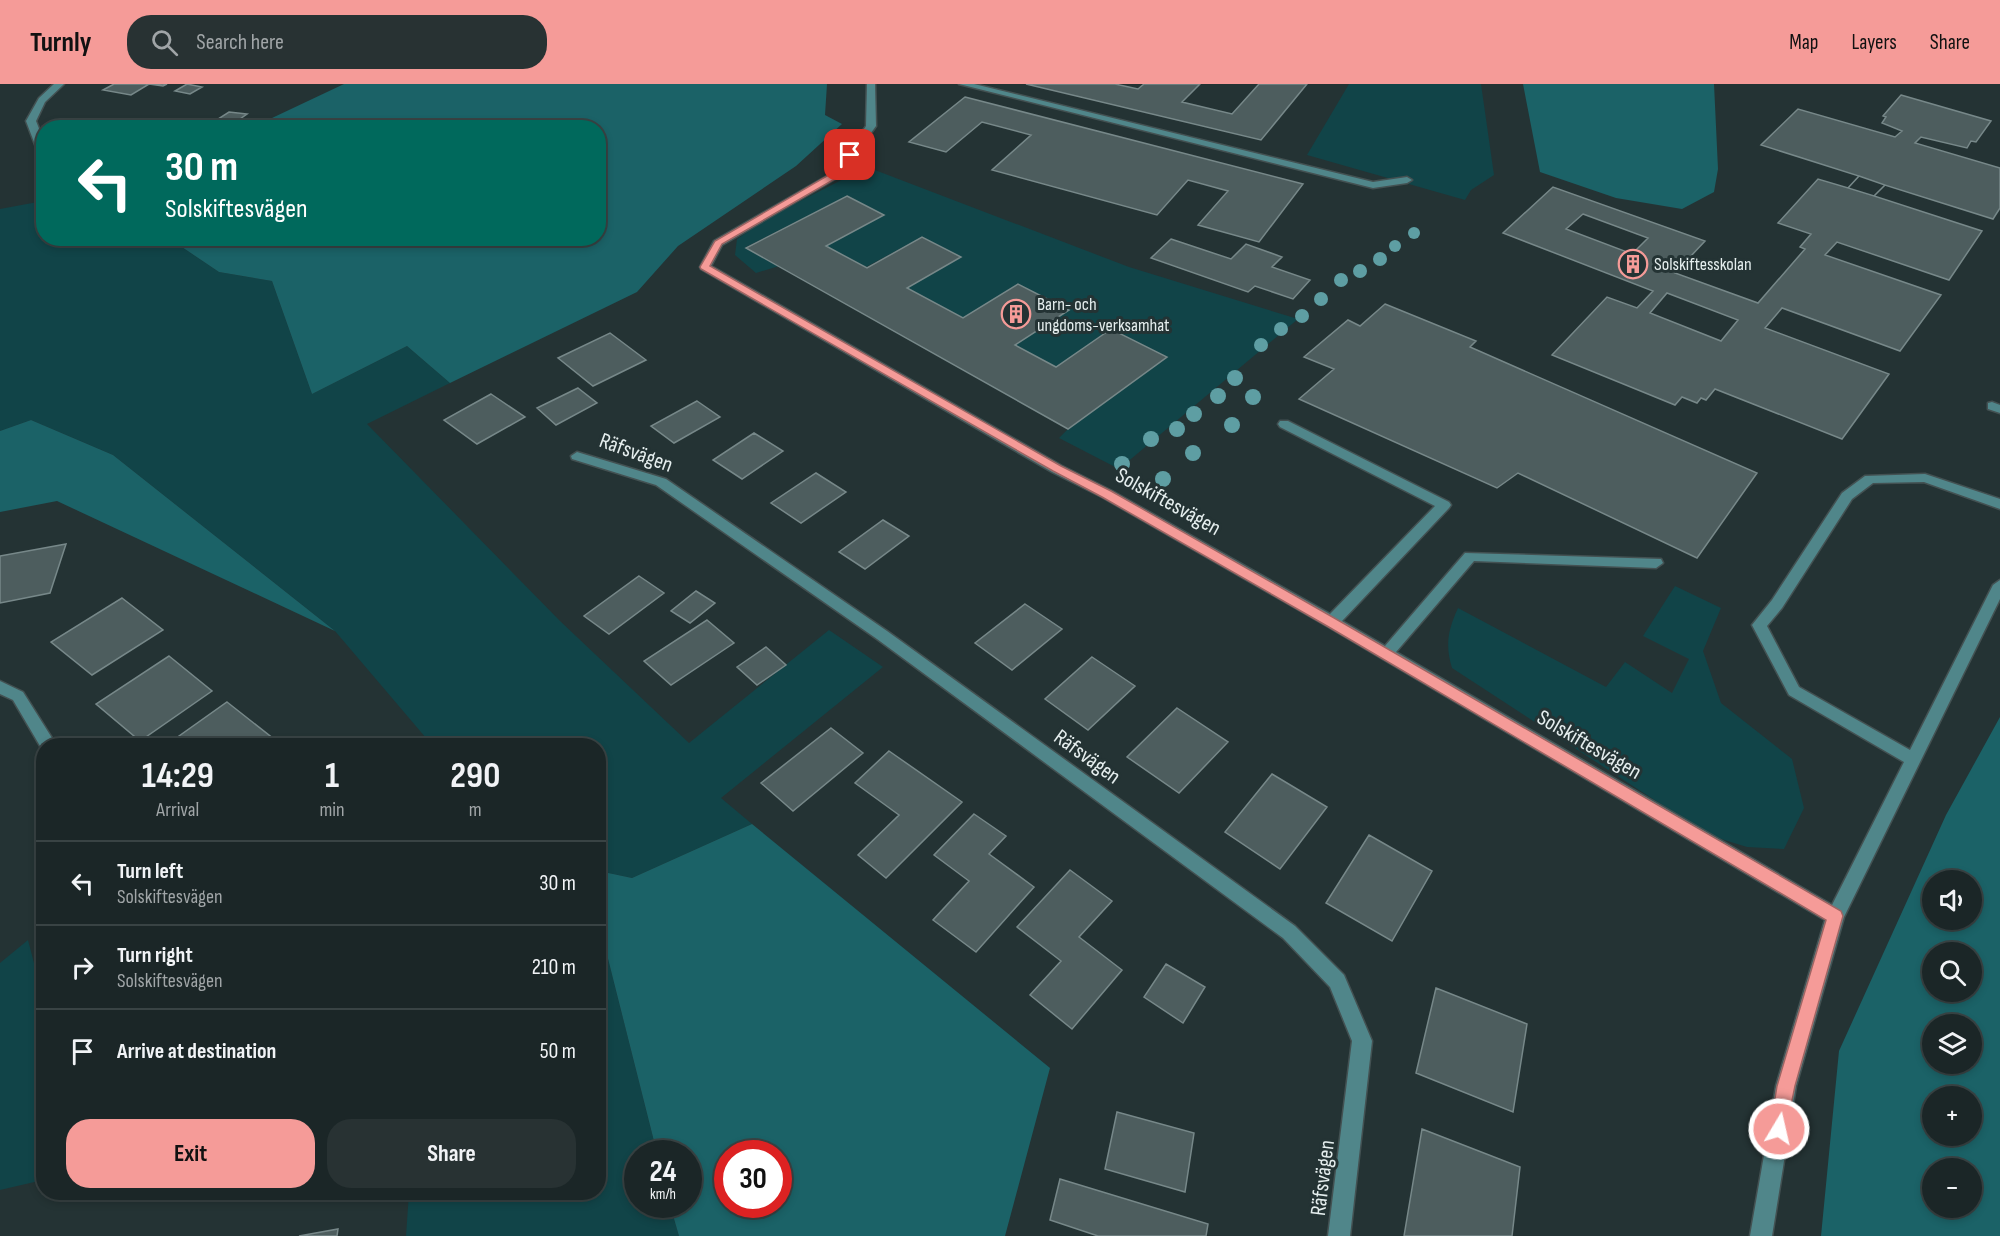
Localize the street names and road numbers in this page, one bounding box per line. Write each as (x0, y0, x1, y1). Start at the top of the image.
street label: Räfsvägen (596, 427, 676, 479)
street label: Solskiftesvägen (1111, 462, 1225, 542)
street label: Solskiftesvägen (1532, 704, 1646, 786)
street label: Räfsvägen (1048, 724, 1126, 790)
street label: Räfsvägen (1305, 1139, 1341, 1217)

